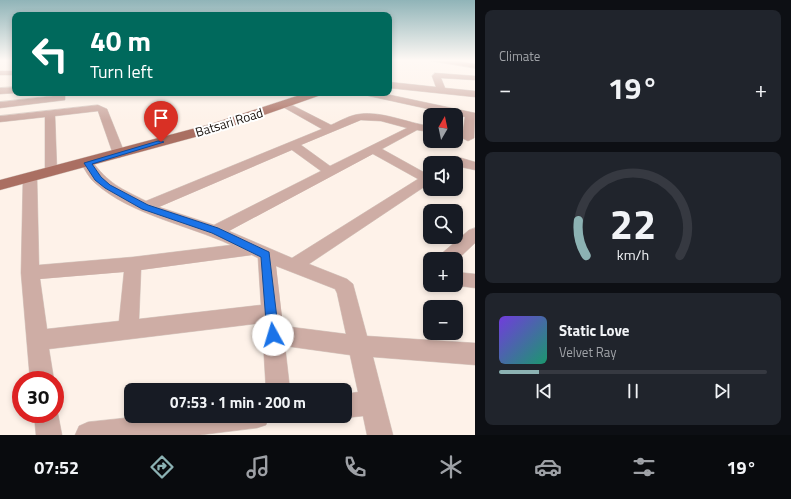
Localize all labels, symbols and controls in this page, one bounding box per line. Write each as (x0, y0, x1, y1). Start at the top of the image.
text: 40 m (90, 19, 151, 62)
icon: left (24, 28, 76, 80)
text: Climate (499, 46, 540, 66)
text: Turn left (90, 58, 153, 85)
text: 19° (608, 65, 658, 111)
text: − (499, 72, 511, 106)
text: + (755, 72, 767, 106)
pin (144, 101, 178, 142)
street label: Batsari Road (193, 102, 265, 142)
icon: arrive (150, 107, 172, 129)
north arrow (423, 108, 463, 148)
map controls (423, 108, 463, 340)
button: sound (423, 156, 463, 196)
text: 22 (610, 191, 656, 254)
button: search (423, 204, 463, 244)
text: km/h (617, 243, 649, 265)
button: + (423, 252, 463, 292)
button: − (423, 300, 463, 340)
position arrow (252, 314, 294, 356)
text: Static Love (559, 319, 630, 342)
text: Velvet Ray (559, 342, 617, 362)
speed limit sign: 30 (12, 371, 64, 423)
icon: previous (533, 380, 555, 402)
icon: pause (622, 380, 644, 402)
icon: next (711, 380, 733, 402)
text: 07:53 · 1 min · 200 m (170, 391, 306, 414)
icon: directions (148, 453, 176, 481)
icon: music (244, 453, 272, 481)
icon: phone (341, 453, 369, 481)
icon: climate (437, 453, 465, 481)
icon: car (534, 453, 562, 481)
icon: filters (630, 453, 658, 481)
text: 07:52 (34, 454, 79, 481)
text: 19° (726, 454, 757, 481)

